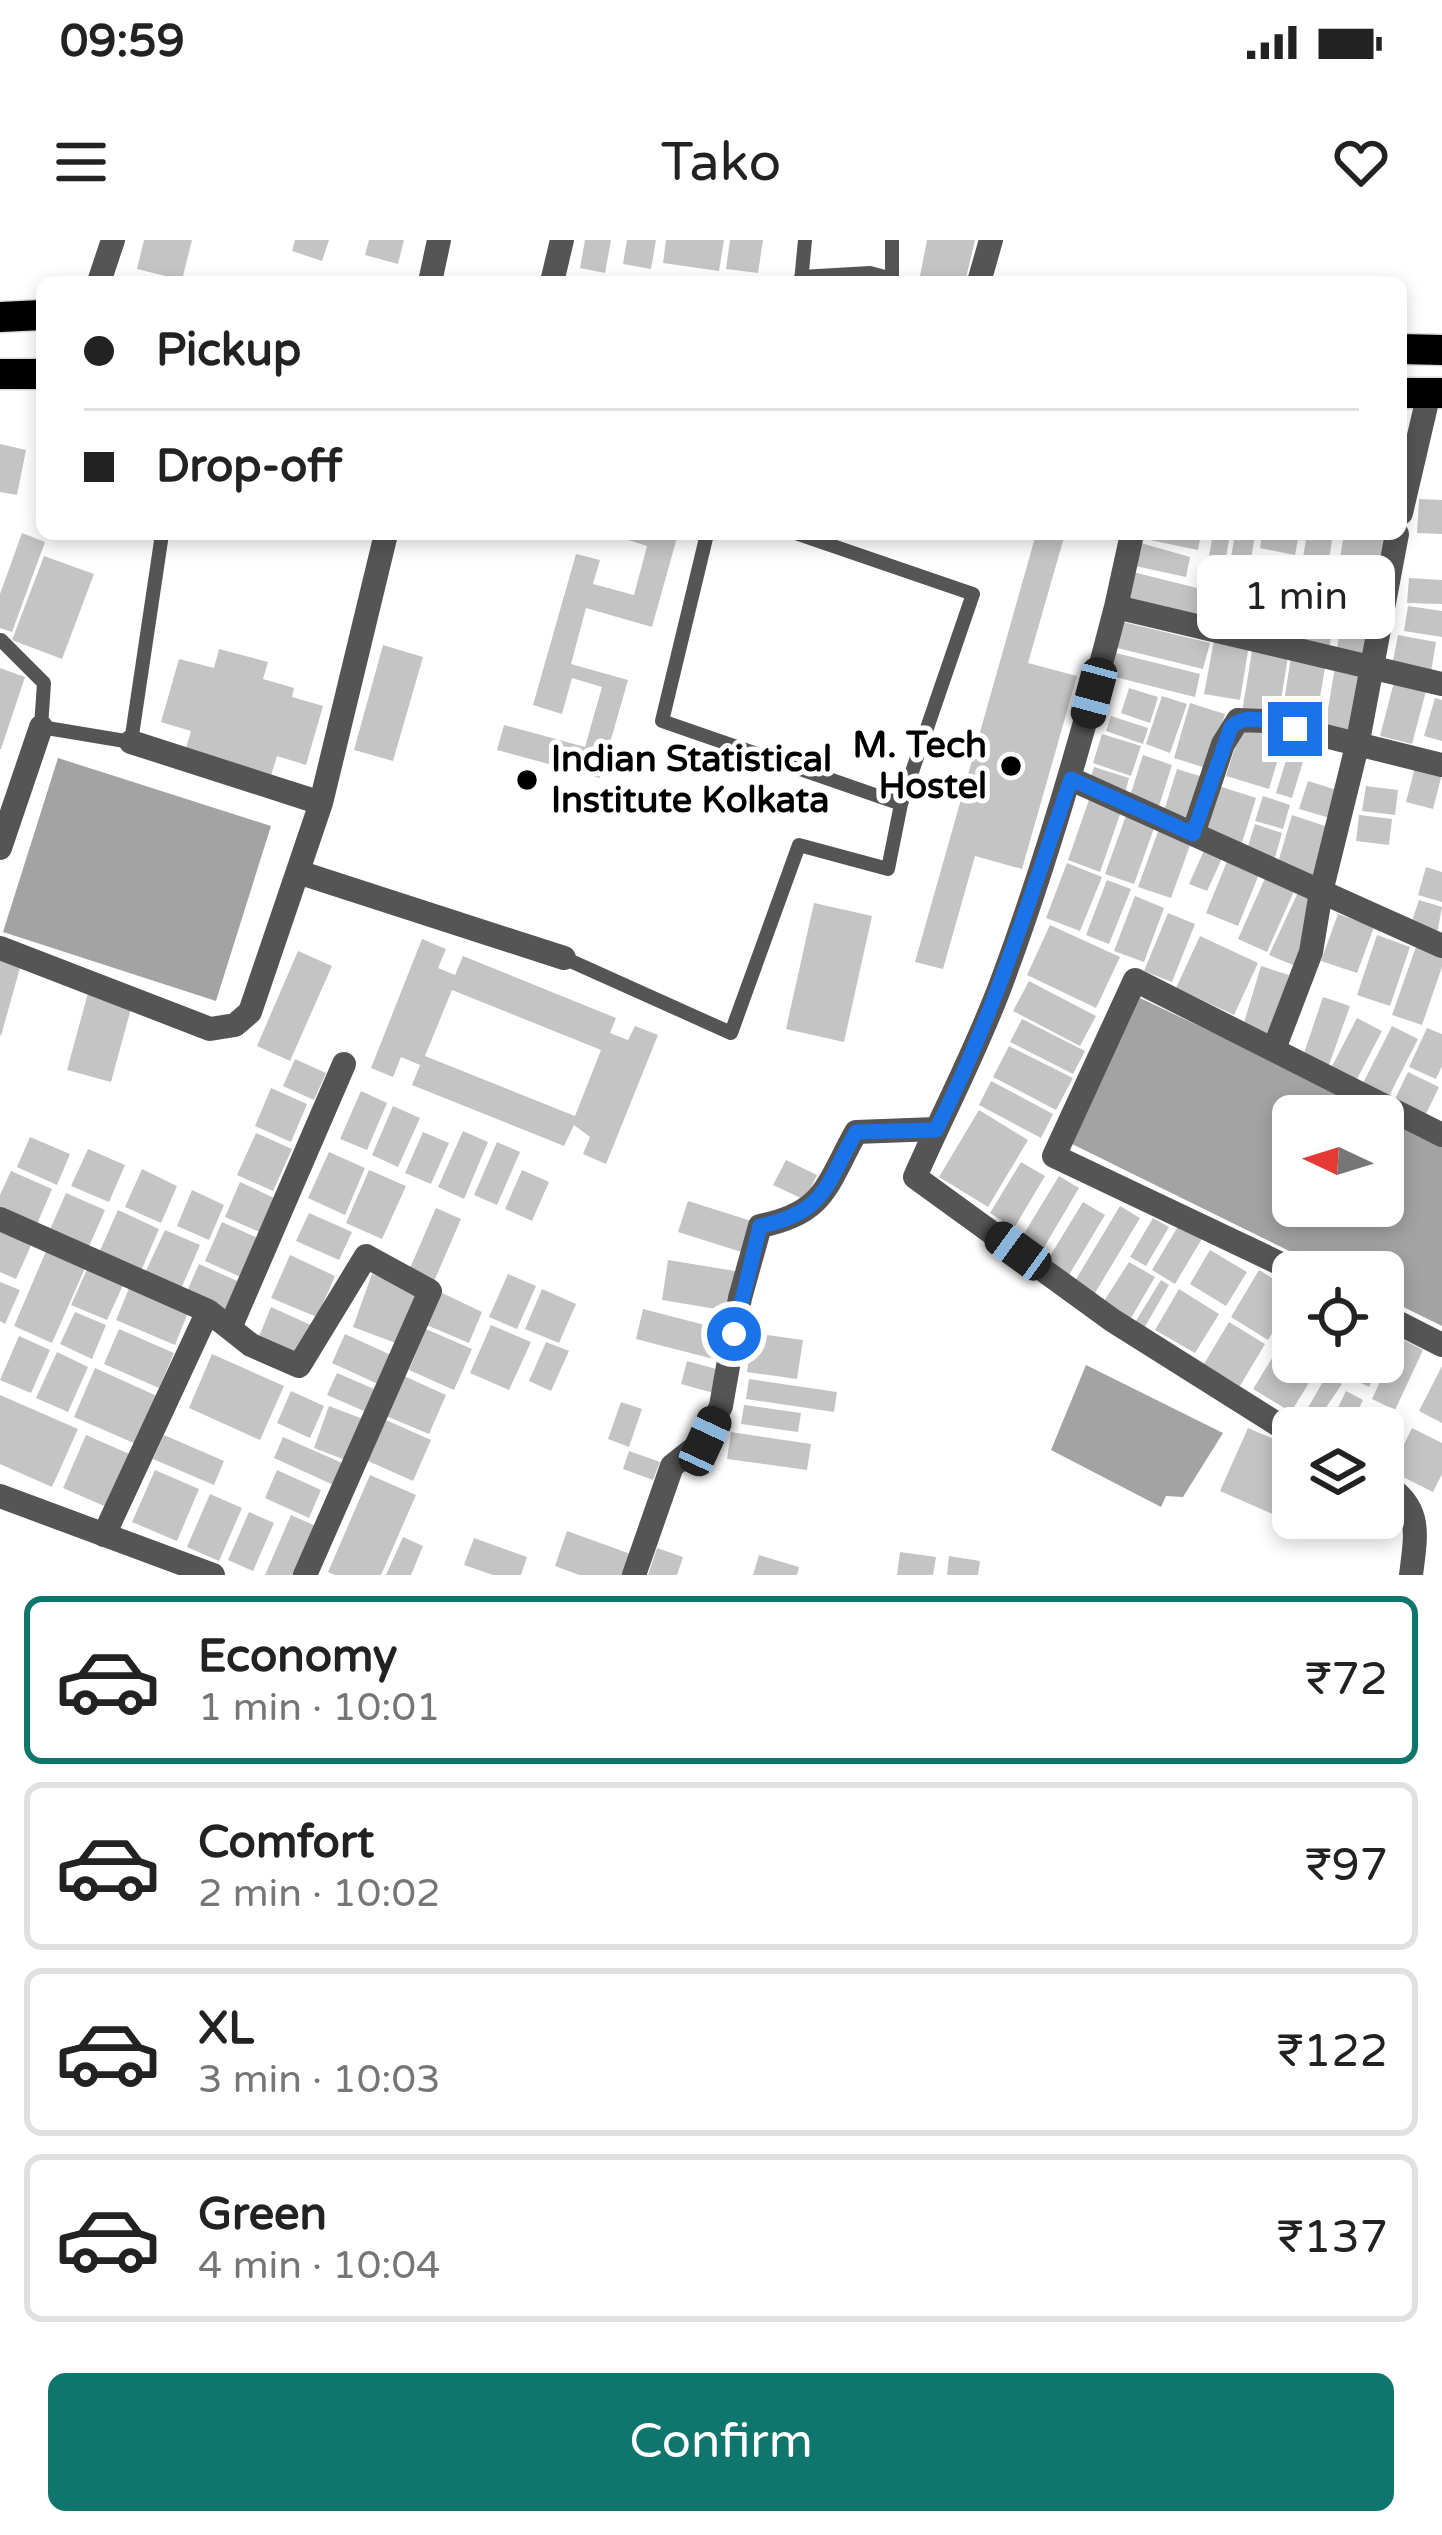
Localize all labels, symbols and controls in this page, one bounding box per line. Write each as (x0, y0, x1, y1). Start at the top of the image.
text: 09:59 (60, 15, 185, 69)
icon: menu (48, 129, 114, 195)
icon: heart (1328, 129, 1394, 195)
text: Tako (661, 130, 781, 195)
text: Pickup (156, 324, 301, 378)
text: Drop-off (156, 440, 342, 494)
callout: 1 min (1196, 555, 1394, 639)
text: 1 min (1244, 573, 1348, 620)
car (1067, 654, 1121, 732)
route end (1268, 702, 1322, 756)
place label: M. Tech Hostel (852, 724, 987, 808)
place label: Indian Statistical Institute Kolkata (551, 738, 832, 822)
marker: M. Tech Hostel (998, 753, 1024, 779)
marker: Indian Statistical Institute Kolkata (514, 767, 540, 793)
north arrow (1272, 1095, 1404, 1227)
map controls (1272, 1095, 1404, 1539)
car (978, 1215, 1058, 1287)
button: locate (1272, 1251, 1404, 1383)
route start (707, 1307, 761, 1361)
car (673, 1401, 737, 1481)
button: layers (1272, 1407, 1404, 1539)
icon: car (54, 1626, 162, 1734)
text: Economy (198, 1630, 397, 1684)
text: ₹72 (1305, 1653, 1388, 1707)
text: 1 min · 10:01 (198, 1684, 440, 1731)
icon: car (54, 1812, 162, 1920)
text: Comfort (198, 1816, 374, 1870)
text: ₹97 (1305, 1839, 1388, 1893)
text: 2 min · 10:02 (198, 1870, 440, 1917)
icon: car (54, 1998, 162, 2106)
text: XL (198, 2002, 254, 2056)
text: ₹122 (1277, 2025, 1388, 2079)
text: 3 min · 10:03 (198, 2056, 440, 2103)
icon: car (54, 2184, 162, 2292)
text: Green (198, 2188, 327, 2242)
text: ₹137 (1277, 2211, 1388, 2265)
text: 4 min · 10:04 (198, 2242, 440, 2289)
button: Confirm (48, 2373, 1394, 2511)

